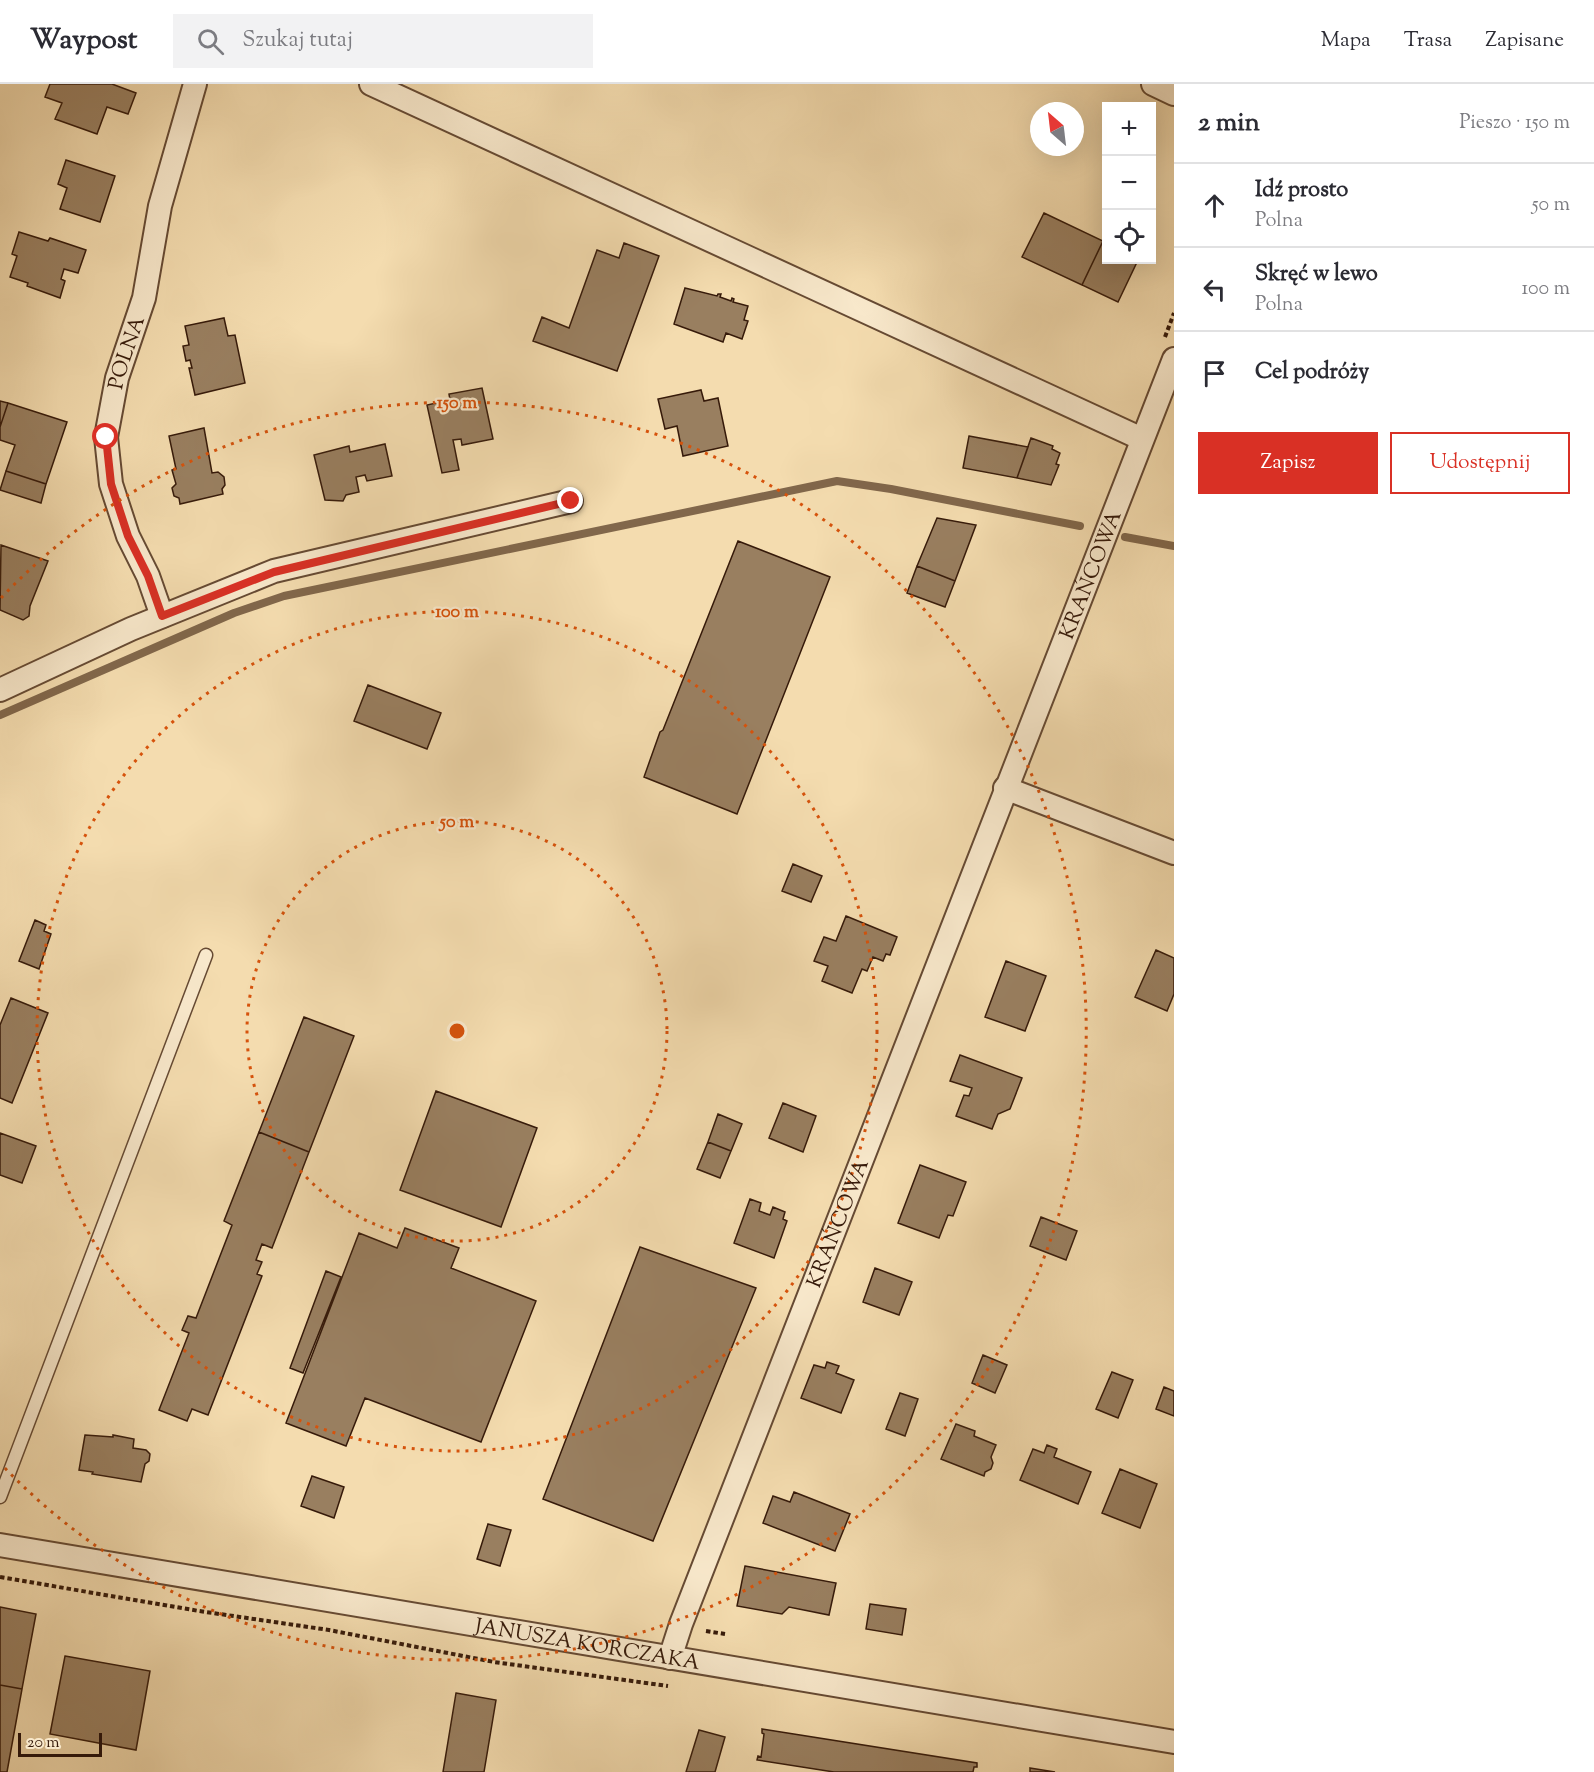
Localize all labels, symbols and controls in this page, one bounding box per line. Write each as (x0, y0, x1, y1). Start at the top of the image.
search box (173, 14, 593, 68)
text: Waypost (30, 21, 137, 61)
icon: search (194, 25, 227, 58)
text: Szukaj tutaj (242, 25, 353, 57)
text: Mapa (1321, 26, 1371, 56)
text: Trasa (1404, 26, 1452, 56)
text: Zapisane (1485, 26, 1564, 56)
north arrow (1030, 102, 1084, 156)
map controls (1102, 102, 1156, 264)
button: + (1102, 102, 1156, 156)
text: 2 min (1198, 105, 1260, 142)
text: Pieszo · 150 m (1459, 109, 1570, 138)
button: − (1102, 156, 1156, 210)
text: Idź prosto (1255, 175, 1348, 207)
icon: ahead (1198, 189, 1231, 222)
text: 50 m (1532, 191, 1570, 220)
text: Polna (1255, 207, 1303, 236)
button: locate (1102, 210, 1156, 264)
text: Skręć w lewo (1255, 259, 1378, 291)
icon: left (1198, 273, 1231, 306)
text: 100 m (1521, 275, 1570, 304)
text: Polna (1255, 291, 1303, 320)
street label: POLNA (102, 312, 154, 392)
icon: arrive (1198, 357, 1231, 390)
text: Cel podróży (1255, 357, 1369, 389)
text: 150 m (437, 391, 477, 417)
route start (92, 423, 118, 449)
button: Zapisz (1198, 432, 1378, 494)
button: Udostępnij (1390, 432, 1570, 494)
route end (557, 487, 583, 513)
street label: KRAŃCOWA (1053, 507, 1131, 644)
text: 100 m (435, 600, 479, 626)
text: 50 m (438, 810, 474, 836)
centre of rings (447, 1021, 467, 1041)
street label: KRAŃCOWA (800, 1155, 878, 1293)
street label: JANUSZA KORCZAKA (472, 1612, 702, 1679)
scale bar (18, 1730, 102, 1758)
text: 20 m (27, 1732, 60, 1755)

